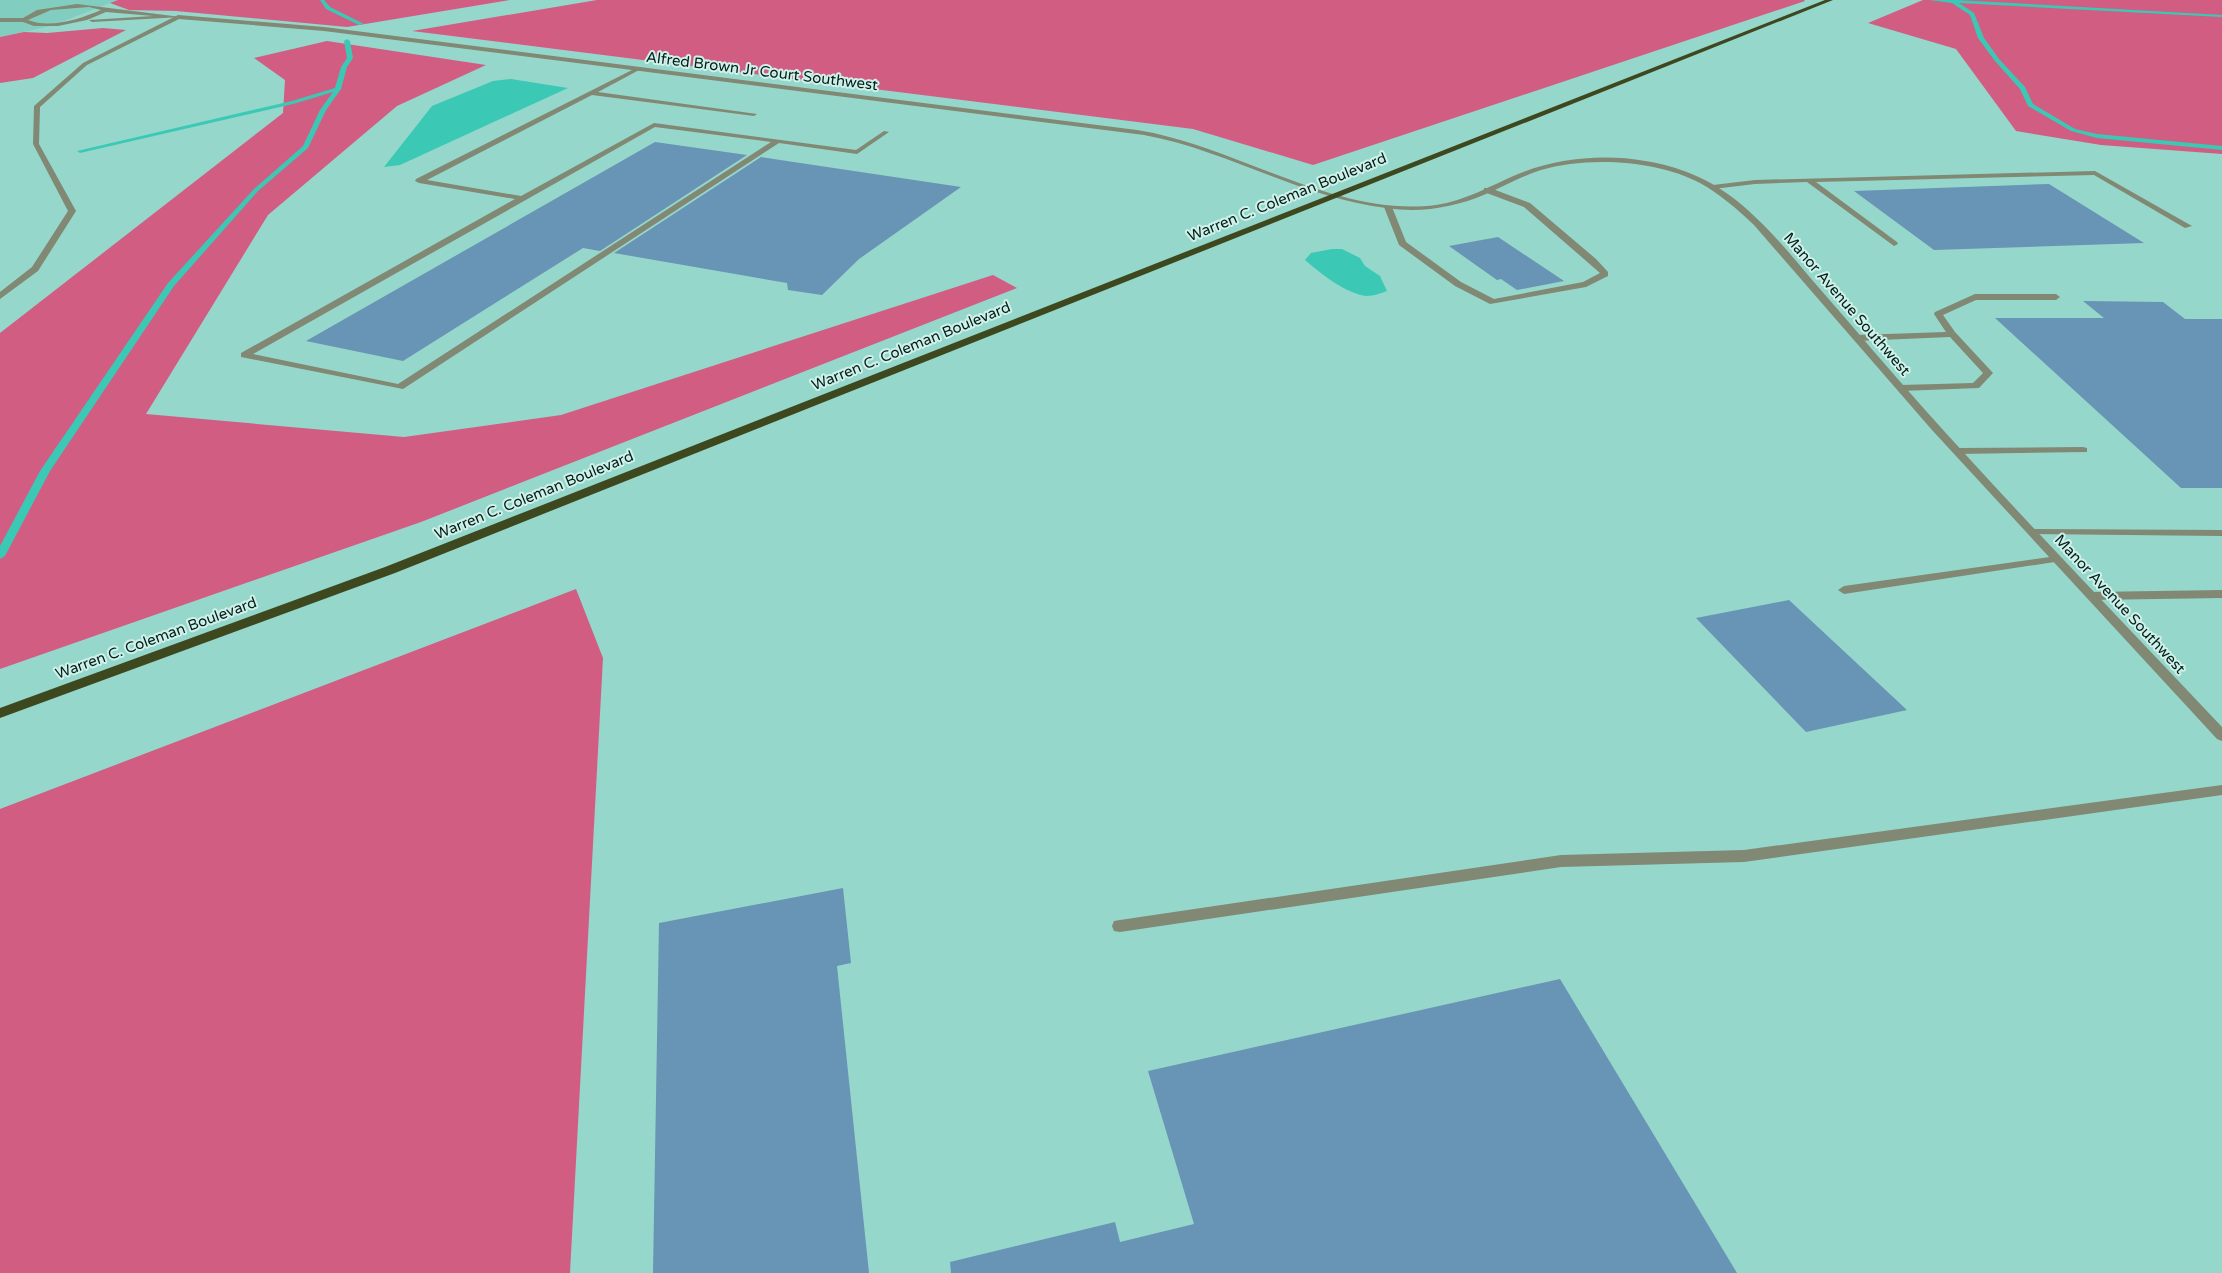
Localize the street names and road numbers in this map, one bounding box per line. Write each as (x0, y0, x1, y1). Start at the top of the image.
street label: Alfred Brown Jr Court Southwest (645, 48, 879, 94)
street label: Warren C. Coleman Boulevard (1185, 149, 1389, 245)
street label: Manor Avenue Southwest (1780, 229, 1914, 379)
street label: Warren C. Coleman Boulevard (809, 298, 1013, 394)
street label: Warren C. Coleman Boulevard (432, 447, 636, 543)
street label: Manor Avenue Southwest (2051, 531, 2189, 678)
street label: Warren C. Coleman Boulevard (53, 593, 259, 683)

